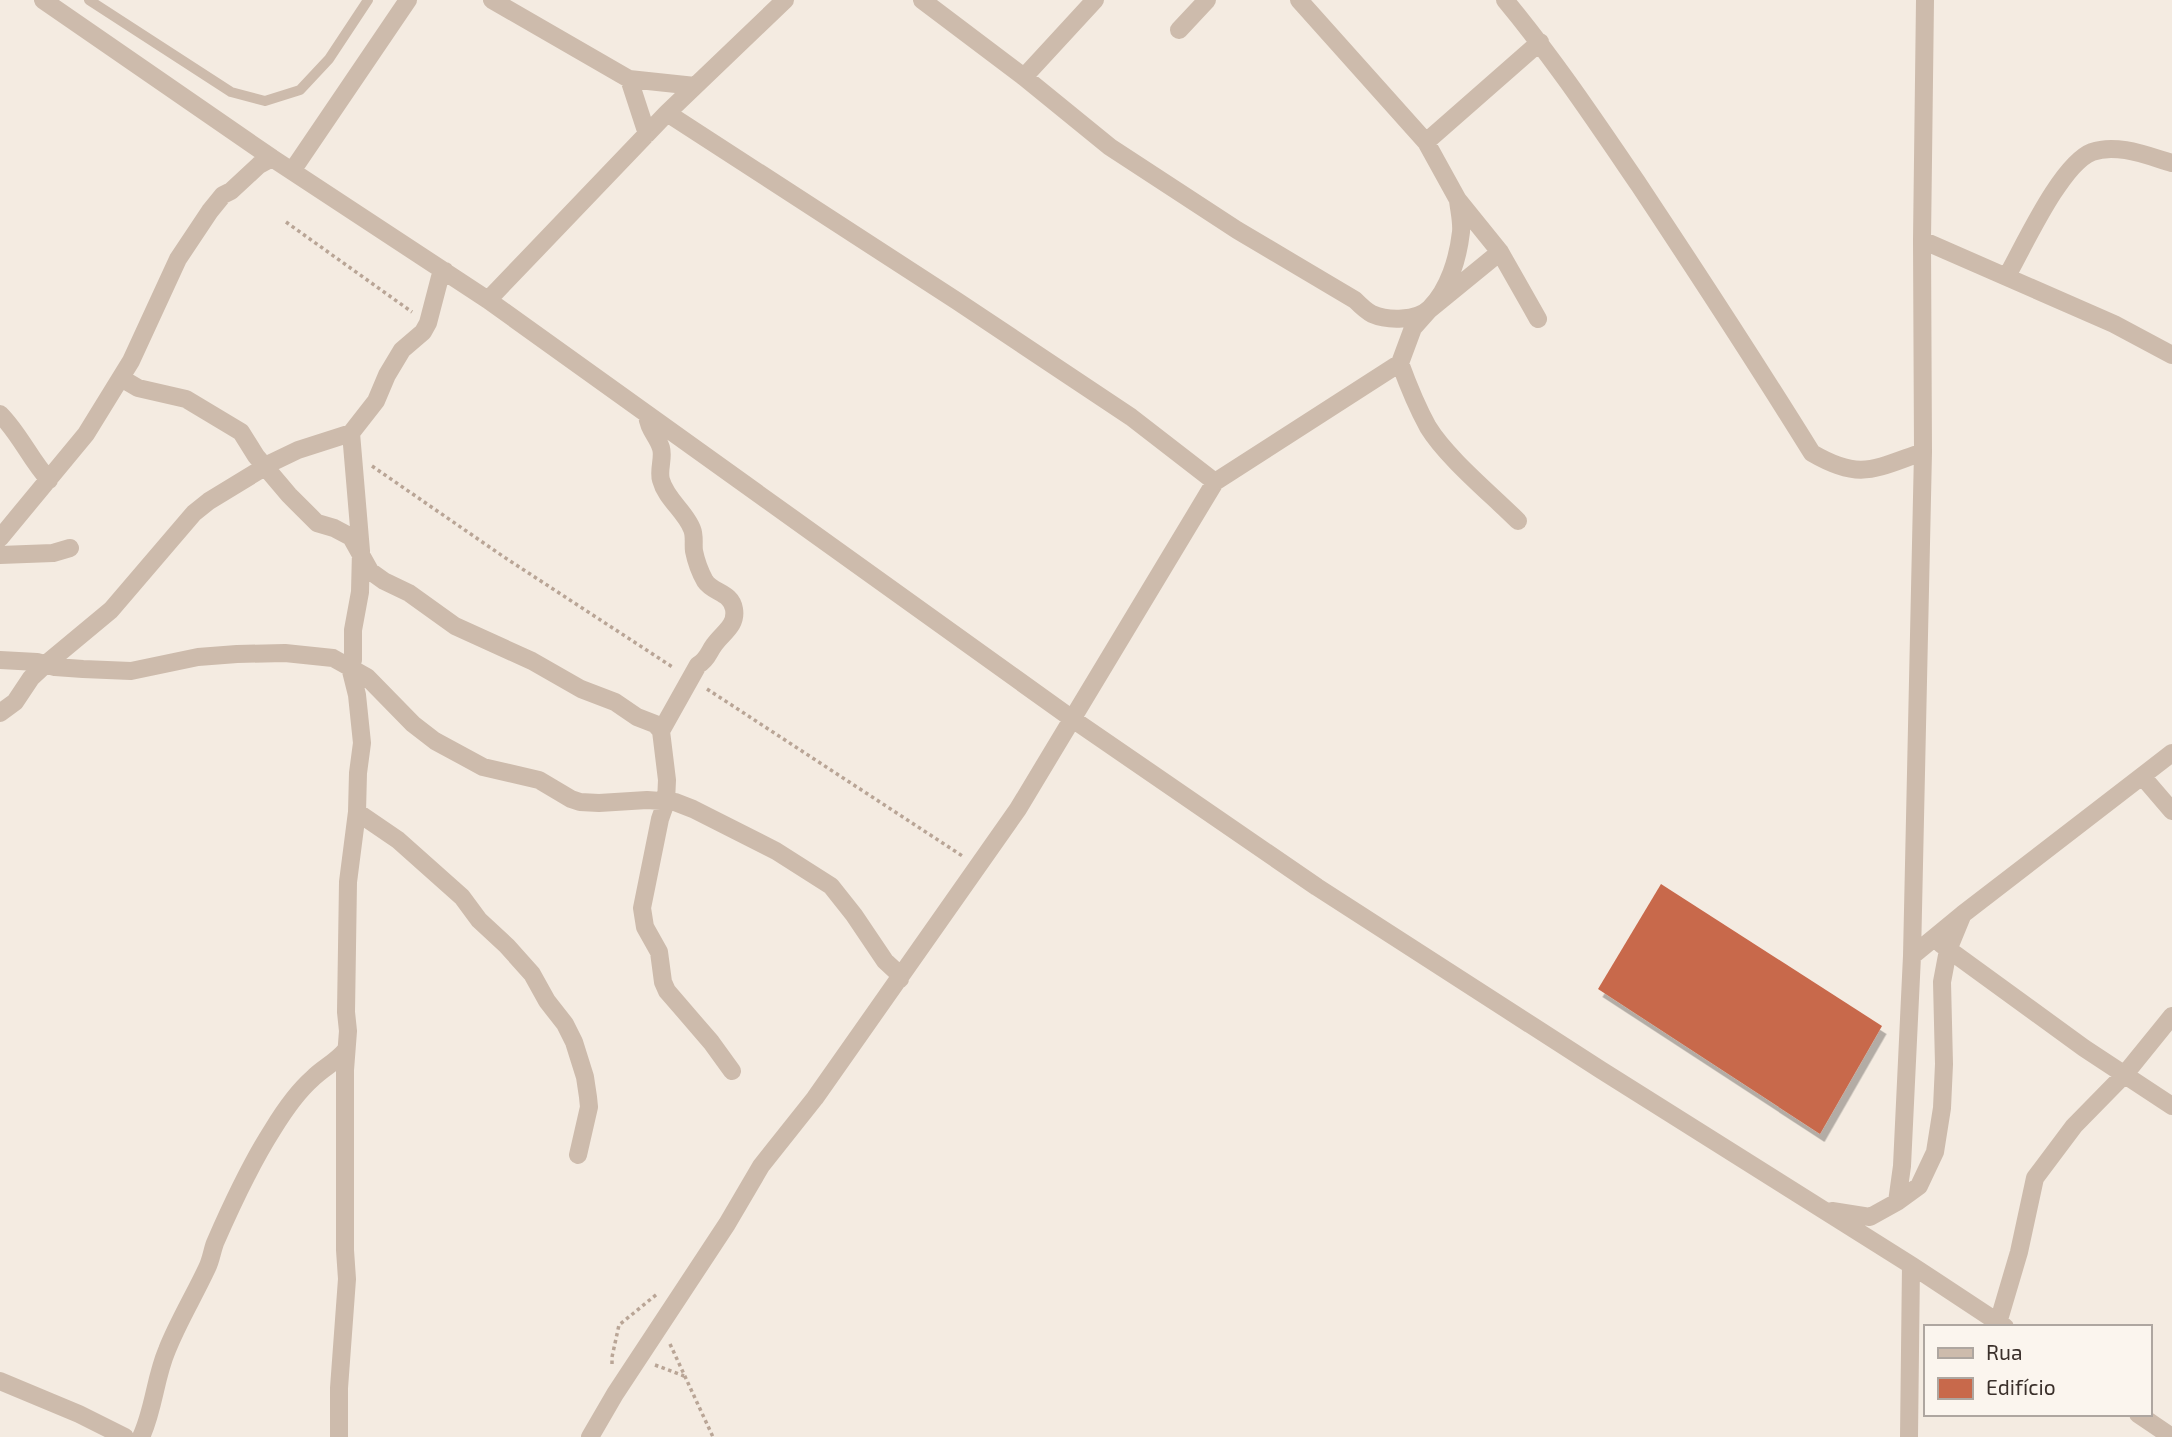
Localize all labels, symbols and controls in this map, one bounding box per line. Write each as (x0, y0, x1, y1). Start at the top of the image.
legend (1924, 1325, 2151, 1416)
text: Rua (1986, 1339, 2022, 1364)
text: Edifício (1986, 1374, 2056, 1399)

